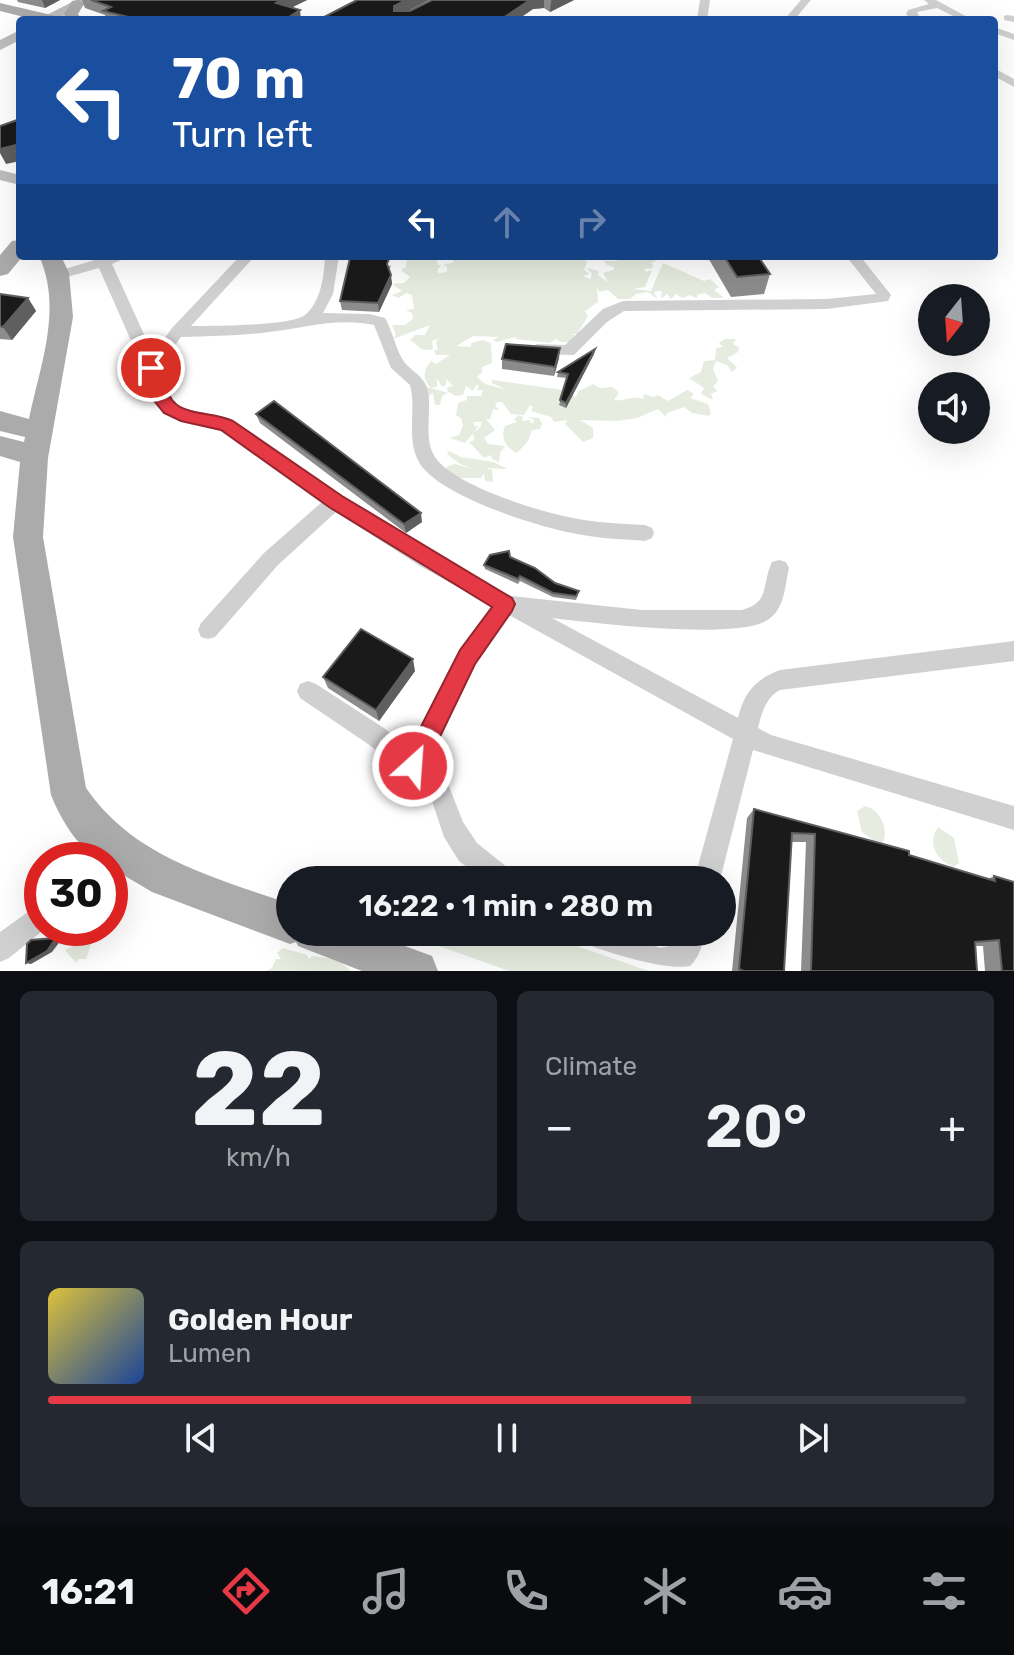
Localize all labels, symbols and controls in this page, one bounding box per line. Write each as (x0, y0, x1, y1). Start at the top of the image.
text: 70 m (172, 46, 305, 112)
icon: left (40, 48, 144, 152)
text: Turn left (172, 113, 313, 156)
icon: left (401, 200, 445, 244)
icon: ahead (485, 200, 529, 244)
icon: right (569, 200, 613, 244)
north arrow (918, 284, 990, 356)
map controls (918, 284, 990, 444)
pin (117, 334, 185, 402)
icon: arrive (129, 346, 173, 390)
button: sound (918, 372, 990, 444)
position arrow (371, 724, 455, 808)
speed limit sign: 30 (24, 842, 128, 946)
text: 16:22 · 1 min · 280 m (359, 888, 653, 924)
text: 22 (191, 1028, 326, 1151)
text: Climate (545, 1051, 637, 1082)
text: 20° (705, 1091, 807, 1162)
text: − (545, 1101, 574, 1153)
text: + (939, 1101, 966, 1153)
text: km/h (226, 1142, 291, 1173)
text: Golden Hour (168, 1302, 352, 1338)
text: Lumen (168, 1338, 251, 1369)
icon: previous (179, 1416, 223, 1460)
icon: pause (485, 1416, 529, 1460)
icon: next (791, 1416, 835, 1460)
icon: directions (218, 1563, 274, 1619)
icon: music (358, 1563, 414, 1619)
icon: phone (498, 1563, 554, 1619)
icon: climate (637, 1563, 693, 1619)
icon: car (777, 1563, 833, 1619)
icon: filters (916, 1563, 972, 1619)
text: 16:21 (42, 1570, 135, 1613)

